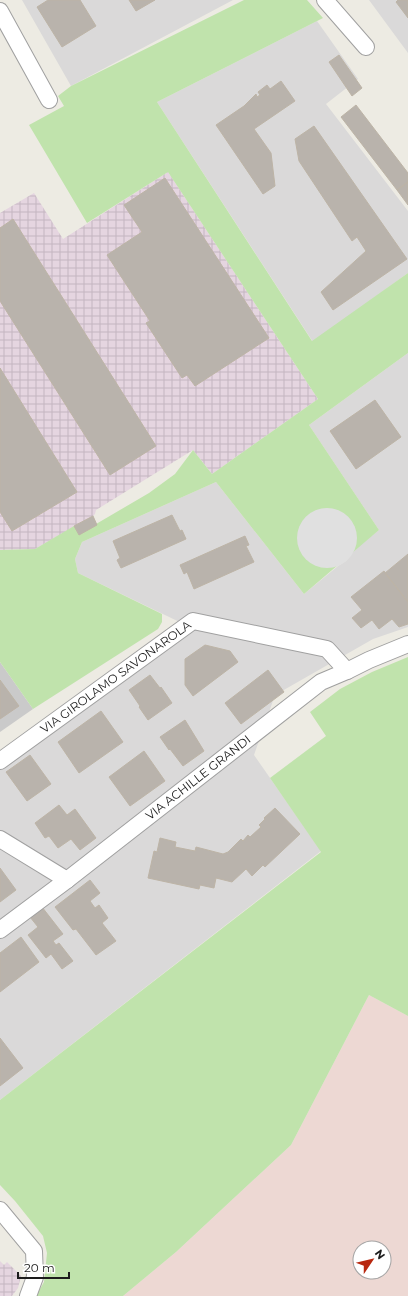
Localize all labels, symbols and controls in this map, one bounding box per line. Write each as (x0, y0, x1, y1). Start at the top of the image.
street label: VIA GIROLAMO SAVONAROLA (37, 617, 194, 736)
street label: VIA ACHILLE GRANDI (142, 732, 253, 823)
north arrow (352, 1240, 392, 1280)
text: N (372, 1247, 388, 1262)
scale bar (18, 1254, 69, 1280)
text: 20 m (24, 1260, 55, 1275)

